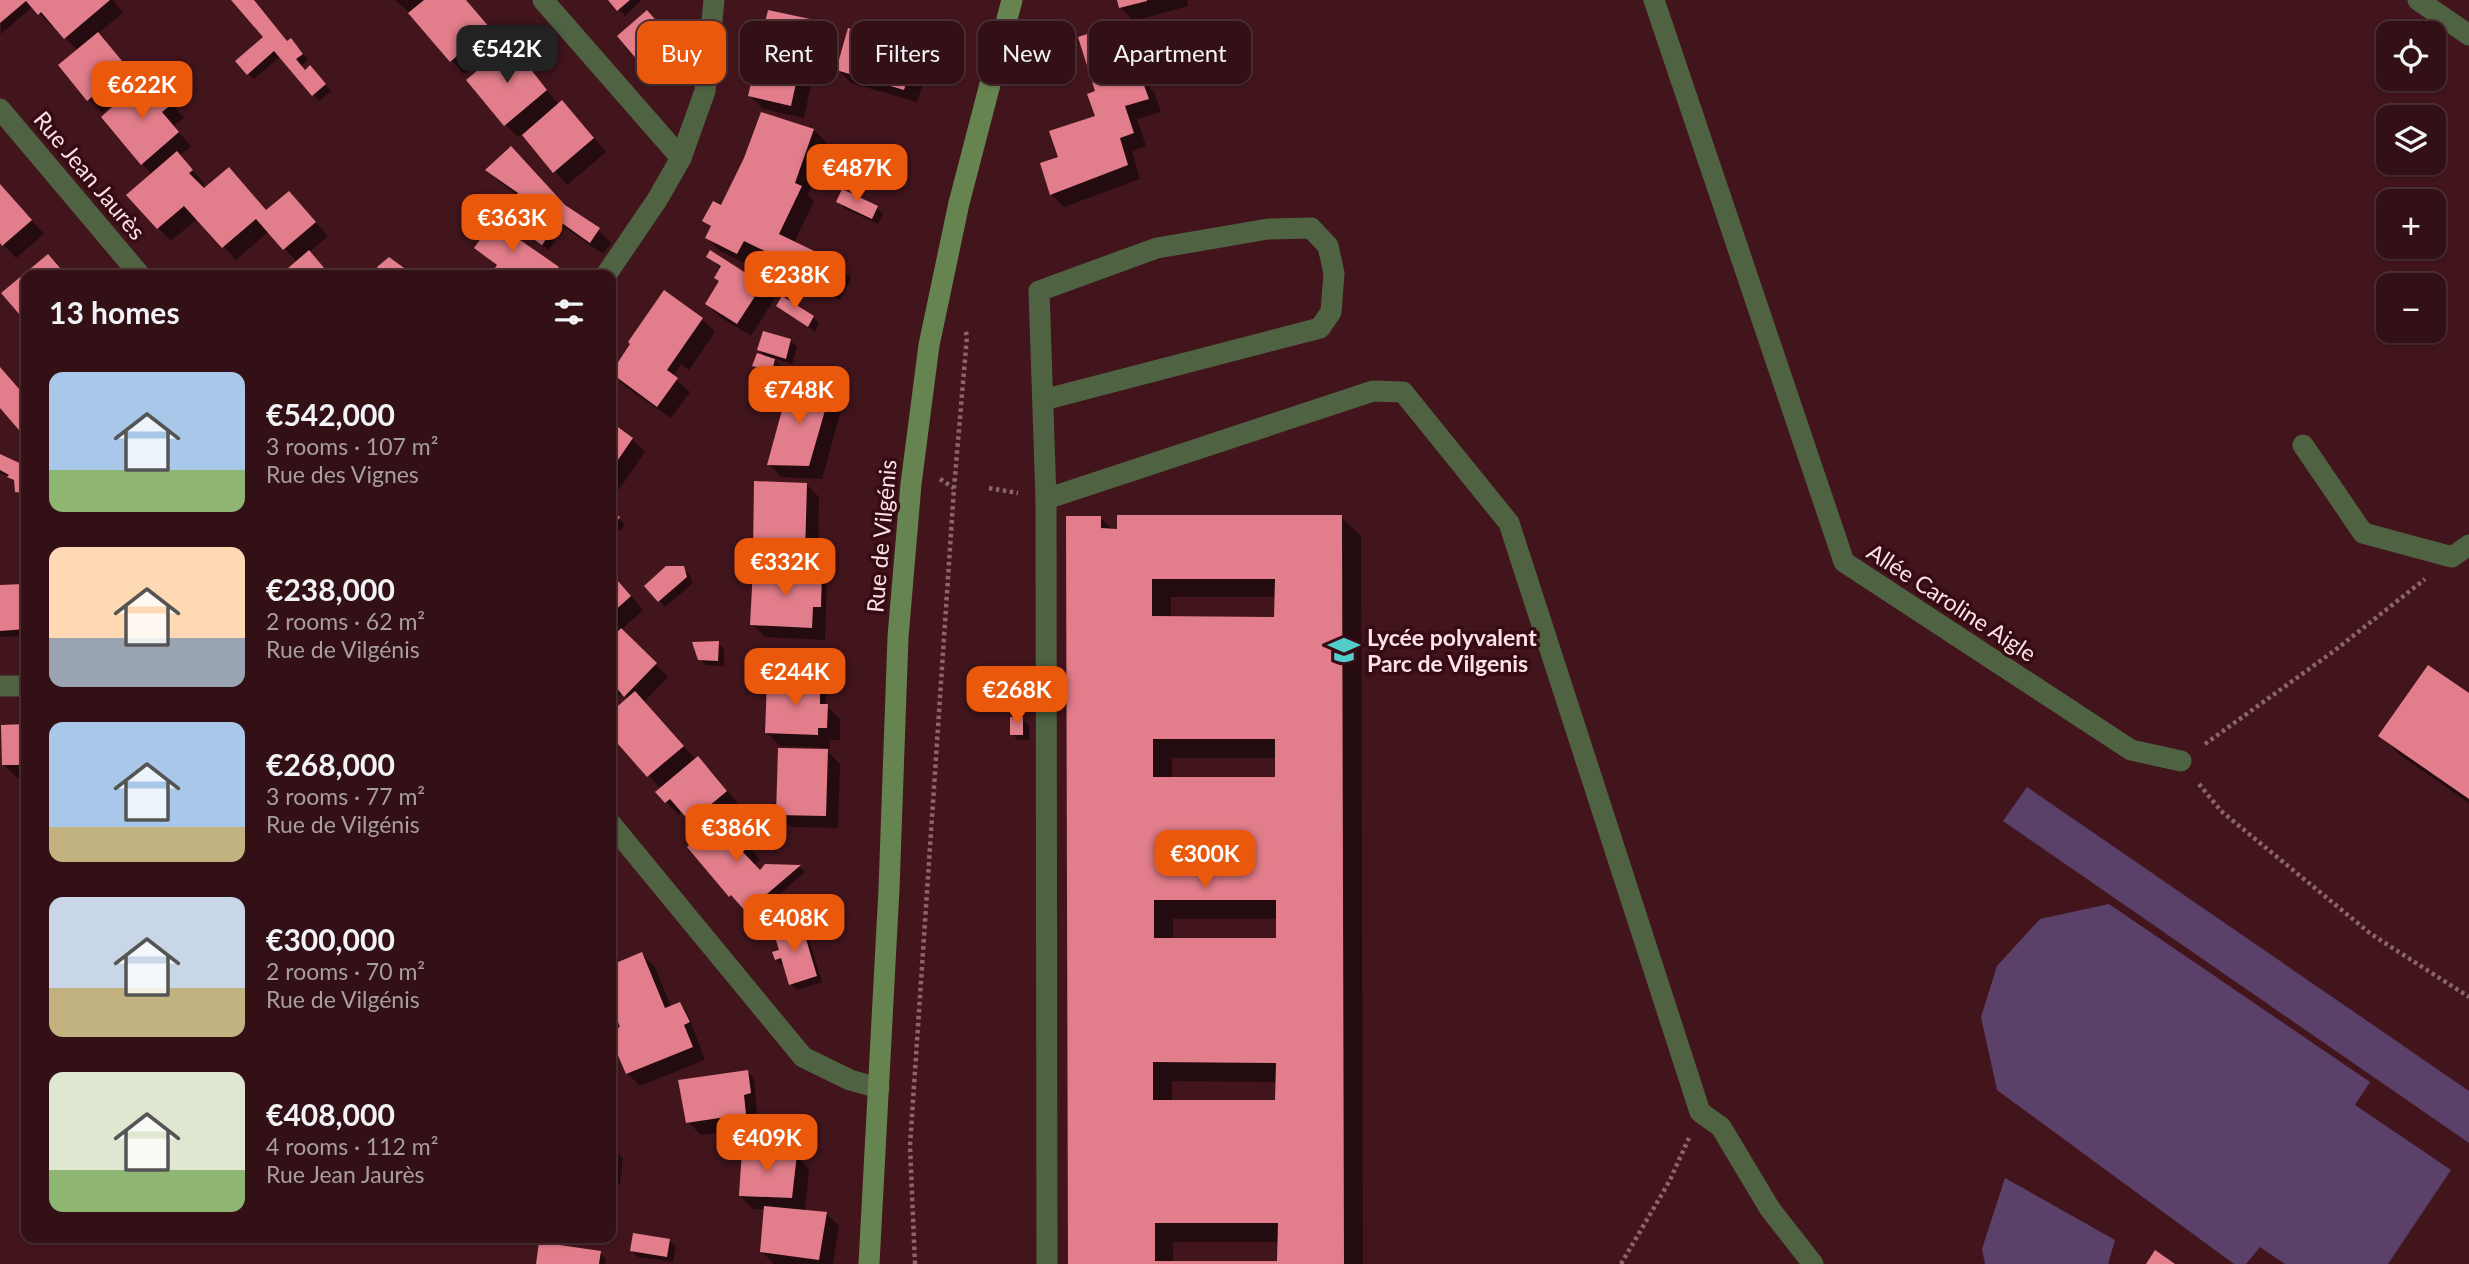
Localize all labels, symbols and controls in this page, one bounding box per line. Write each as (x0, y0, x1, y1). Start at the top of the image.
chip: Buy (637, 21, 726, 84)
chip: Rent (740, 21, 837, 84)
chip: Filters (851, 21, 964, 84)
chip: New (978, 21, 1075, 84)
chip: Apartment (1089, 21, 1251, 84)
map controls (2376, 21, 2446, 343)
button: locate (2376, 21, 2446, 91)
pin: €542K (458, 25, 556, 85)
text: €542K (472, 34, 542, 62)
pin: €622K (93, 61, 191, 121)
text: €622K (107, 70, 177, 98)
street label: Rue Jean Jaurès (28, 105, 152, 245)
button: layers (2376, 105, 2446, 175)
pin: €487K (808, 144, 906, 204)
text: €487K (822, 153, 892, 181)
button: + (2376, 189, 2446, 259)
pin: €363K (463, 194, 561, 254)
text: €363K (477, 203, 547, 231)
pin: €238K (746, 252, 844, 311)
text: €238K (760, 260, 830, 288)
button: − (2376, 273, 2446, 343)
icon: filters (550, 293, 588, 331)
text: 13 homes (49, 294, 180, 330)
pin: €748K (750, 366, 848, 426)
text: €748K (764, 375, 834, 403)
text: €542,000 (266, 396, 395, 432)
icon: home (105, 400, 189, 484)
text: 3 rooms · 107 m² (266, 432, 438, 460)
street label: Rue de Vilgénis (860, 458, 902, 614)
text: Rue des Vignes (266, 460, 419, 488)
street label: Allée Caroline Aigle (1862, 537, 2042, 667)
pin: €332K (736, 538, 834, 598)
text: €332K (750, 547, 820, 575)
text: €238,000 (266, 571, 395, 607)
icon: home (105, 575, 189, 659)
text: 2 rooms · 62 m² (266, 607, 425, 635)
place label: Lycée polyvalent Parc de Vilgenis (1367, 623, 1537, 677)
school or university icon: Lycée polyvalent Parc de Vilgenis (1327, 633, 1361, 667)
text: Rue de Vilgénis (266, 635, 420, 663)
pin: €244K (746, 648, 844, 708)
text: €244K (760, 657, 830, 685)
pin: €268K (968, 666, 1066, 726)
text: €268K (982, 675, 1052, 703)
text: €268,000 (266, 746, 395, 782)
icon: home (105, 750, 189, 834)
text: 3 rooms · 77 m² (266, 782, 425, 810)
pin: €386K (687, 804, 785, 864)
text: Rue de Vilgénis (266, 810, 420, 838)
text: €386K (701, 813, 771, 841)
pin: €300K (1156, 830, 1254, 890)
text: €300K (1170, 839, 1240, 867)
pin: €408K (745, 894, 843, 954)
text: €408K (759, 903, 829, 931)
text: €300,000 (266, 921, 395, 957)
icon: home (105, 925, 189, 1009)
text: 2 rooms · 70 m² (266, 957, 425, 985)
text: Rue de Vilgénis (266, 985, 420, 1013)
text: €408,000 (266, 1096, 395, 1132)
icon: home (105, 1100, 189, 1184)
pin: €409K (718, 1114, 816, 1174)
text: €409K (732, 1123, 802, 1151)
text: 4 rooms · 112 m² (266, 1132, 438, 1160)
text: Rue Jean Jaurès (266, 1160, 425, 1188)

